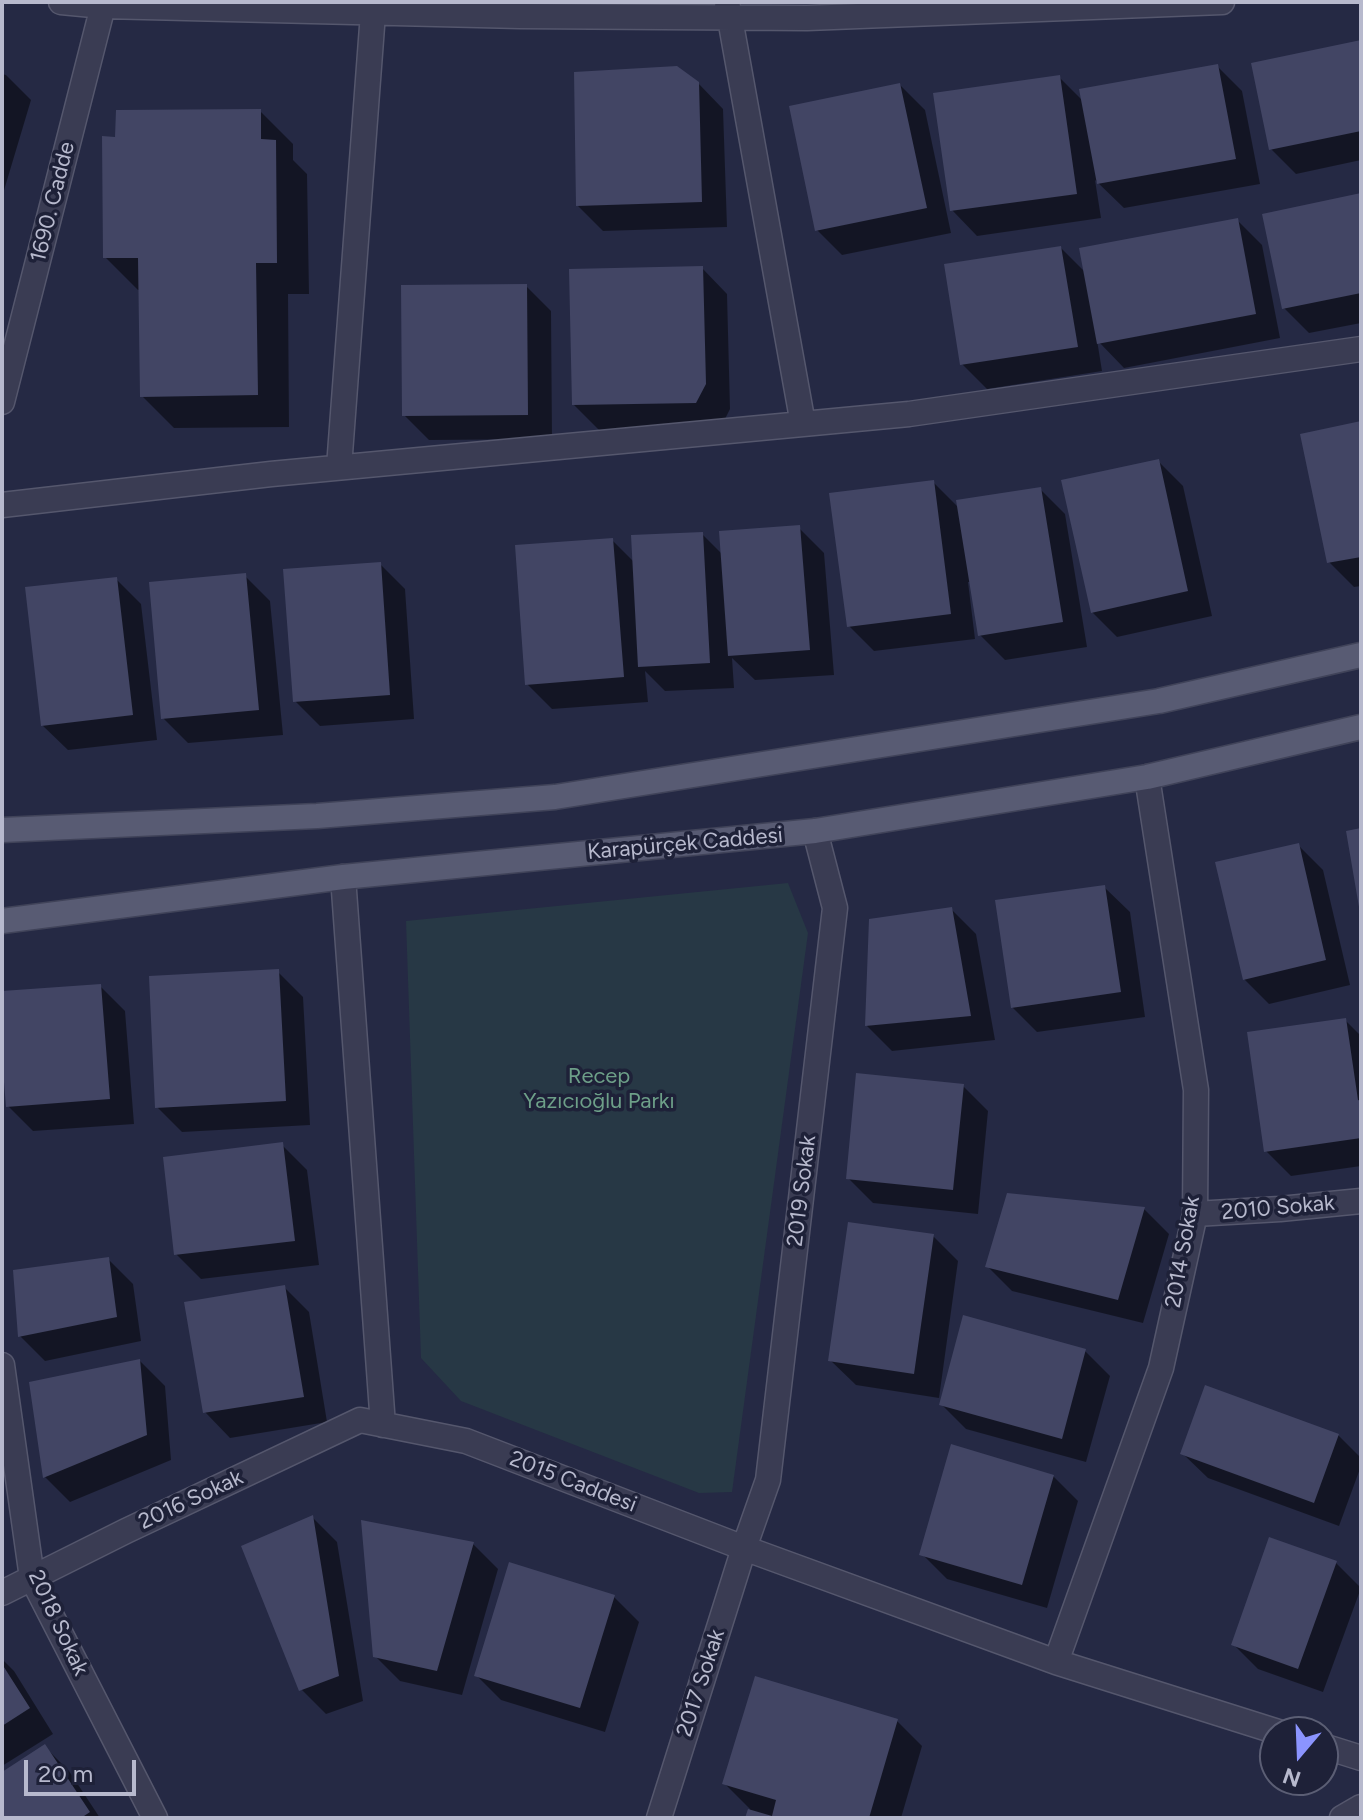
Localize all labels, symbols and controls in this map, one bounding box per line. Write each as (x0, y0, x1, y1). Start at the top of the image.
street label: 1690. Cadde (25, 139, 81, 265)
street label: Karapürçek Caddesi (586, 822, 784, 866)
park label: Recep Yazıcıoğlu Parkı (523, 1064, 675, 1116)
street label: 2019 Sokak (782, 1134, 822, 1248)
street label: 2010 Sokak (1220, 1190, 1336, 1226)
street label: 2014 Sokak (1160, 1194, 1206, 1310)
street label: 2015 Caddesi (506, 1446, 640, 1518)
street label: 2016 Sokak (135, 1464, 247, 1536)
street label: 2018 Sokak (22, 1566, 94, 1680)
street label: 2017 Sokak (671, 1626, 731, 1740)
north arrow (1259, 1716, 1339, 1796)
scale bar (28, 1744, 140, 1794)
text: 20 m (38, 1759, 93, 1788)
text: N (1279, 1762, 1304, 1793)

